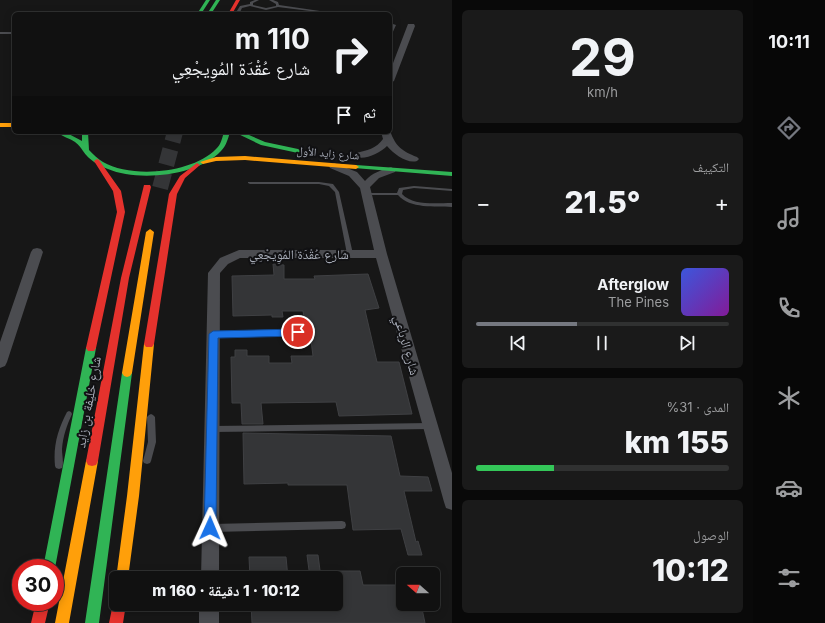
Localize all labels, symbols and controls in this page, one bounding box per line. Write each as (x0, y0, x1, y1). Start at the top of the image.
text: 110 m (235, 22, 310, 56)
text: 29 (569, 26, 636, 89)
icon: right (324, 28, 376, 80)
text: 10:11 (768, 31, 810, 52)
text: شارع عُقْدَة المُوِيجْعِي (172, 58, 310, 79)
text: km/h (587, 84, 618, 100)
text: ثم (363, 103, 376, 122)
icon: arrive (333, 104, 355, 126)
icon: directions (775, 114, 803, 142)
street label: شارع زايد الأول (296, 143, 360, 163)
text: التكييف (693, 159, 729, 175)
text: 21.5° (564, 184, 641, 220)
text: − (476, 190, 491, 216)
text: + (714, 190, 729, 216)
icon: music (775, 204, 803, 232)
street label: شارع عُقْدَة المُوِيجْعِي (249, 246, 349, 265)
text: Afterglow (597, 275, 669, 294)
text: The Pines (608, 294, 669, 310)
icon: phone (775, 294, 803, 322)
street label: شارع الرباعي (388, 313, 423, 378)
pin (281, 315, 315, 349)
icon: arrive (287, 321, 309, 343)
icon: previous (507, 332, 529, 354)
icon: pause (591, 332, 613, 354)
icon: next (676, 332, 698, 354)
street label: شارع خليفة بن زايد (72, 355, 106, 449)
icon: climate (775, 384, 803, 412)
text: المدى · 31% (666, 399, 729, 415)
text: 155 km (624, 424, 729, 460)
icon: car (775, 474, 803, 502)
position arrow (189, 507, 231, 549)
text: الوصول (693, 527, 729, 543)
text: 10:12 (652, 552, 729, 588)
speed limit sign: 30 (12, 559, 64, 611)
icon: filters (775, 564, 803, 592)
north arrow (396, 567, 440, 611)
map controls (396, 567, 440, 611)
text: 10:12 · 1 دقيقة · 160 m (152, 581, 300, 600)

